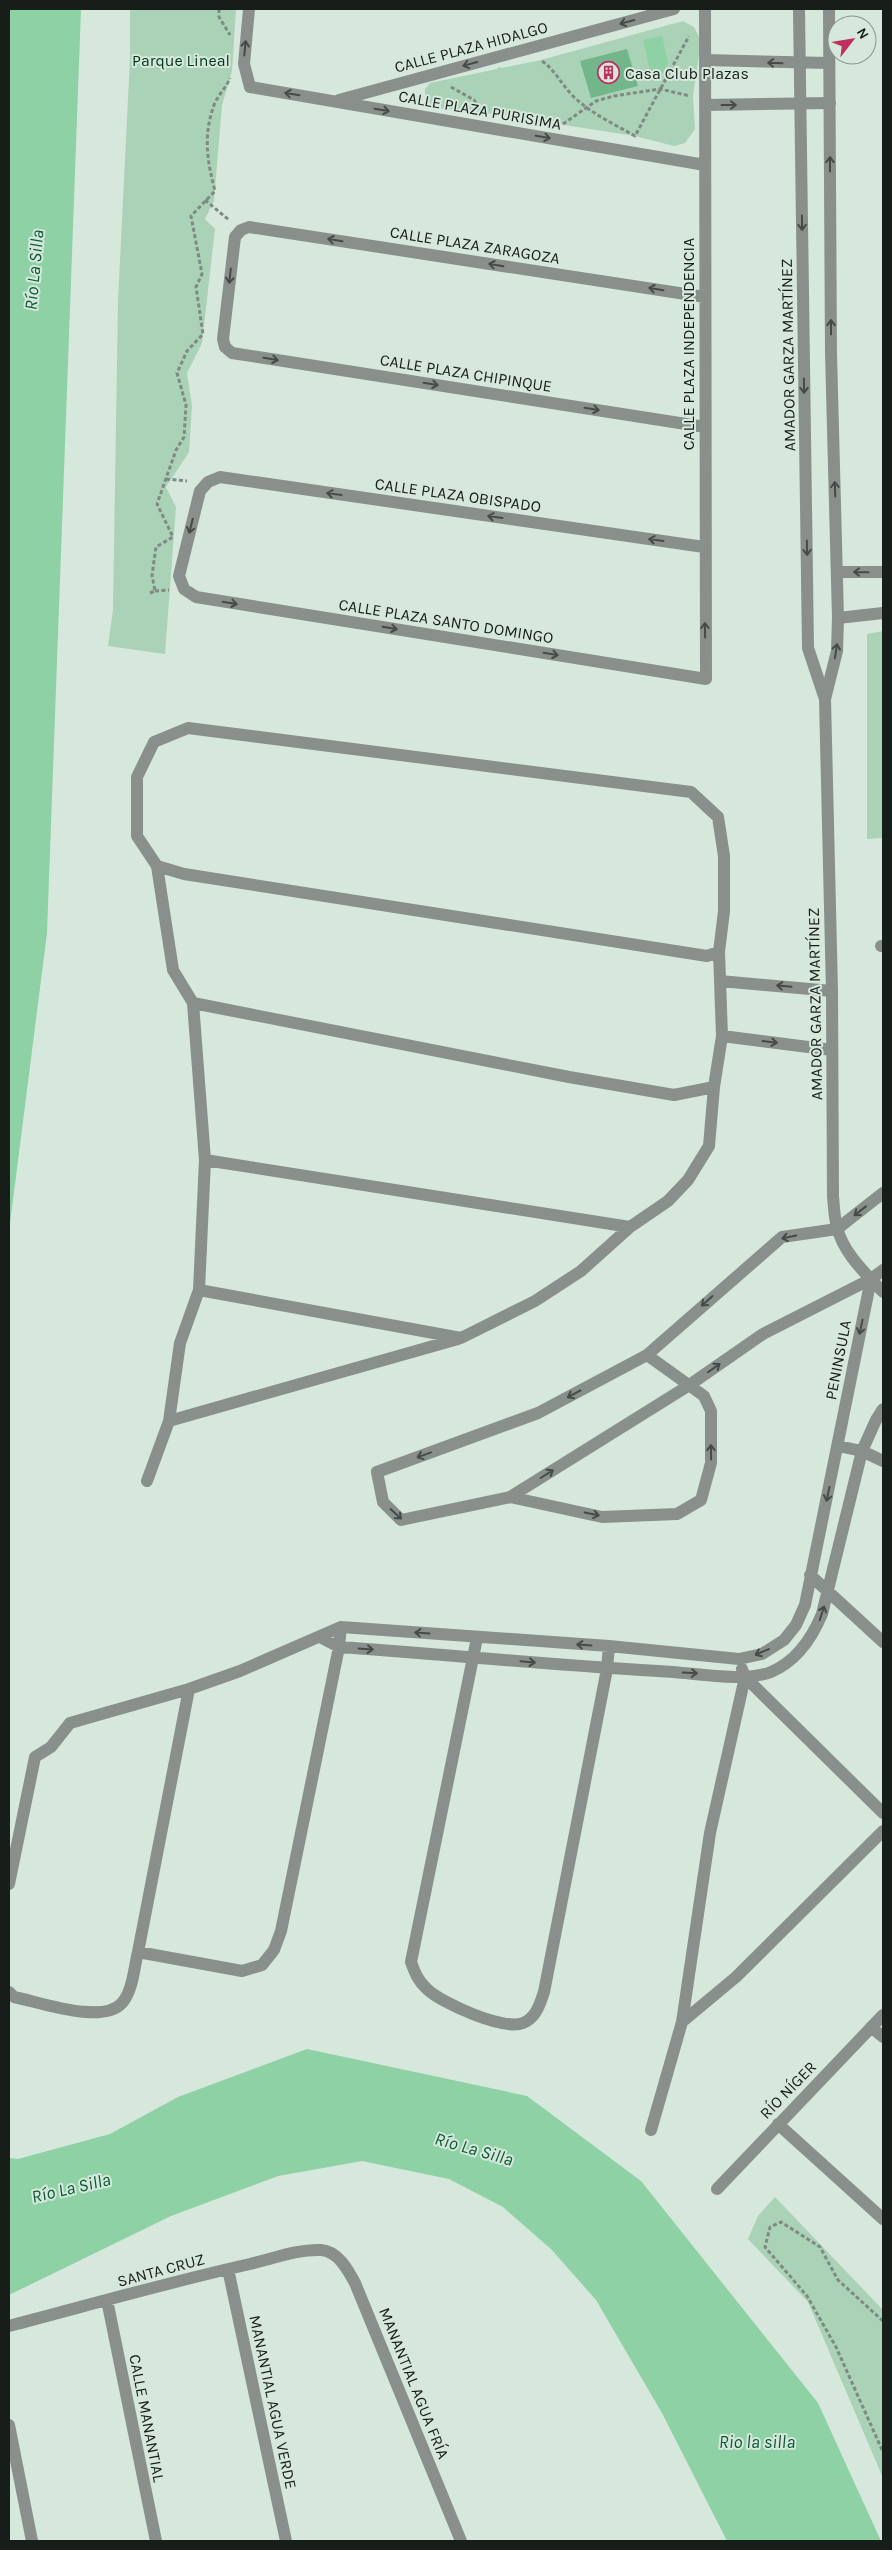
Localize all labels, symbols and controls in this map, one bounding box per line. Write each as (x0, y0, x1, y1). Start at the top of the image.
north arrow (827, 15, 877, 65)
street label: CALLE PLAZA HIDALGO (392, 17, 550, 77)
one-way arrow (620, 17, 636, 27)
text: N (853, 25, 873, 42)
one-way arrow (240, 41, 250, 57)
park label: Parque Lineal (132, 51, 230, 70)
one-way arrow (767, 58, 783, 67)
one-way arrow (463, 60, 479, 70)
building icon: Casa Club Plazas (597, 61, 621, 85)
place label: Casa Club Plazas (625, 64, 749, 83)
street label: CALLE PLAZA PURISIMA (397, 86, 563, 134)
one-way arrow (284, 89, 300, 99)
one-way arrow (721, 100, 737, 110)
one-way arrow (374, 105, 390, 115)
one-way arrow (534, 133, 550, 143)
one-way arrow (825, 156, 835, 172)
one-way arrow (797, 215, 807, 231)
street label: CALLE PLAZA ZARAGOZA (389, 222, 561, 268)
water label: Río La Silla (20, 229, 48, 311)
one-way arrow (327, 235, 343, 245)
street label: CALLE PLAZA INDEPENDENCIA (679, 238, 698, 450)
street label: AMADOR GARZA MARTÍNEZ (777, 259, 799, 451)
one-way arrow (488, 260, 504, 270)
one-way arrow (225, 268, 235, 284)
one-way arrow (649, 284, 665, 294)
one-way arrow (826, 319, 836, 335)
street label: CALLE PLAZA CHIPINQUE (379, 350, 553, 396)
one-way arrow (262, 354, 278, 364)
one-way arrow (800, 378, 809, 394)
one-way arrow (423, 379, 439, 389)
one-way arrow (584, 404, 600, 414)
street label: CALLE PLAZA OBISPADO (374, 474, 542, 516)
one-way arrow (831, 481, 840, 497)
one-way arrow (327, 489, 343, 499)
one-way arrow (488, 512, 504, 522)
one-way arrow (186, 518, 195, 534)
one-way arrow (649, 535, 665, 545)
one-way arrow (802, 540, 812, 556)
one-way arrow (853, 567, 869, 577)
street label: CALLE PLAZA SANTO DOMINGO (337, 595, 555, 647)
one-way arrow (222, 598, 238, 608)
one-way arrow (700, 623, 710, 639)
one-way arrow (382, 624, 398, 634)
one-way arrow (832, 644, 842, 660)
one-way arrow (543, 650, 559, 660)
street label: AMADOR GARZA MARTÍNEZ (804, 908, 826, 1100)
one-way arrow (776, 982, 792, 991)
one-way arrow (762, 1037, 778, 1047)
one-way arrow (854, 1205, 867, 1216)
one-way arrow (781, 1233, 797, 1242)
one-way arrow (700, 1296, 713, 1307)
street label: PENINSULA (821, 1318, 855, 1402)
one-way arrow (856, 1318, 865, 1334)
one-way arrow (707, 1363, 721, 1373)
one-way arrow (568, 1389, 582, 1399)
one-way arrow (706, 1444, 716, 1460)
one-way arrow (417, 1451, 432, 1460)
one-way arrow (540, 1469, 554, 1479)
one-way arrow (822, 1486, 832, 1502)
one-way arrow (389, 1508, 402, 1520)
one-way arrow (584, 1510, 600, 1520)
one-way arrow (817, 1605, 827, 1621)
one-way arrow (414, 1629, 430, 1638)
one-way arrow (576, 1640, 592, 1649)
one-way arrow (358, 1644, 374, 1653)
one-way arrow (755, 1648, 770, 1658)
one-way arrow (520, 1657, 536, 1666)
one-way arrow (682, 1669, 698, 1678)
street label: RÍO NÍGER (756, 2057, 820, 2123)
water label: Río La Silla (432, 2127, 516, 2171)
water label: Río La Silla (29, 2168, 113, 2208)
street label: SANTA CRUZ (115, 2249, 207, 2291)
street label: MANANTIAL AGUA FRÍA (375, 2305, 453, 2461)
street label: MANANTIAL AGUA VERDE (245, 2313, 301, 2491)
street label: CALLE MANANTIAL (125, 2353, 169, 2484)
water label: Rio la silla (719, 2431, 795, 2453)

